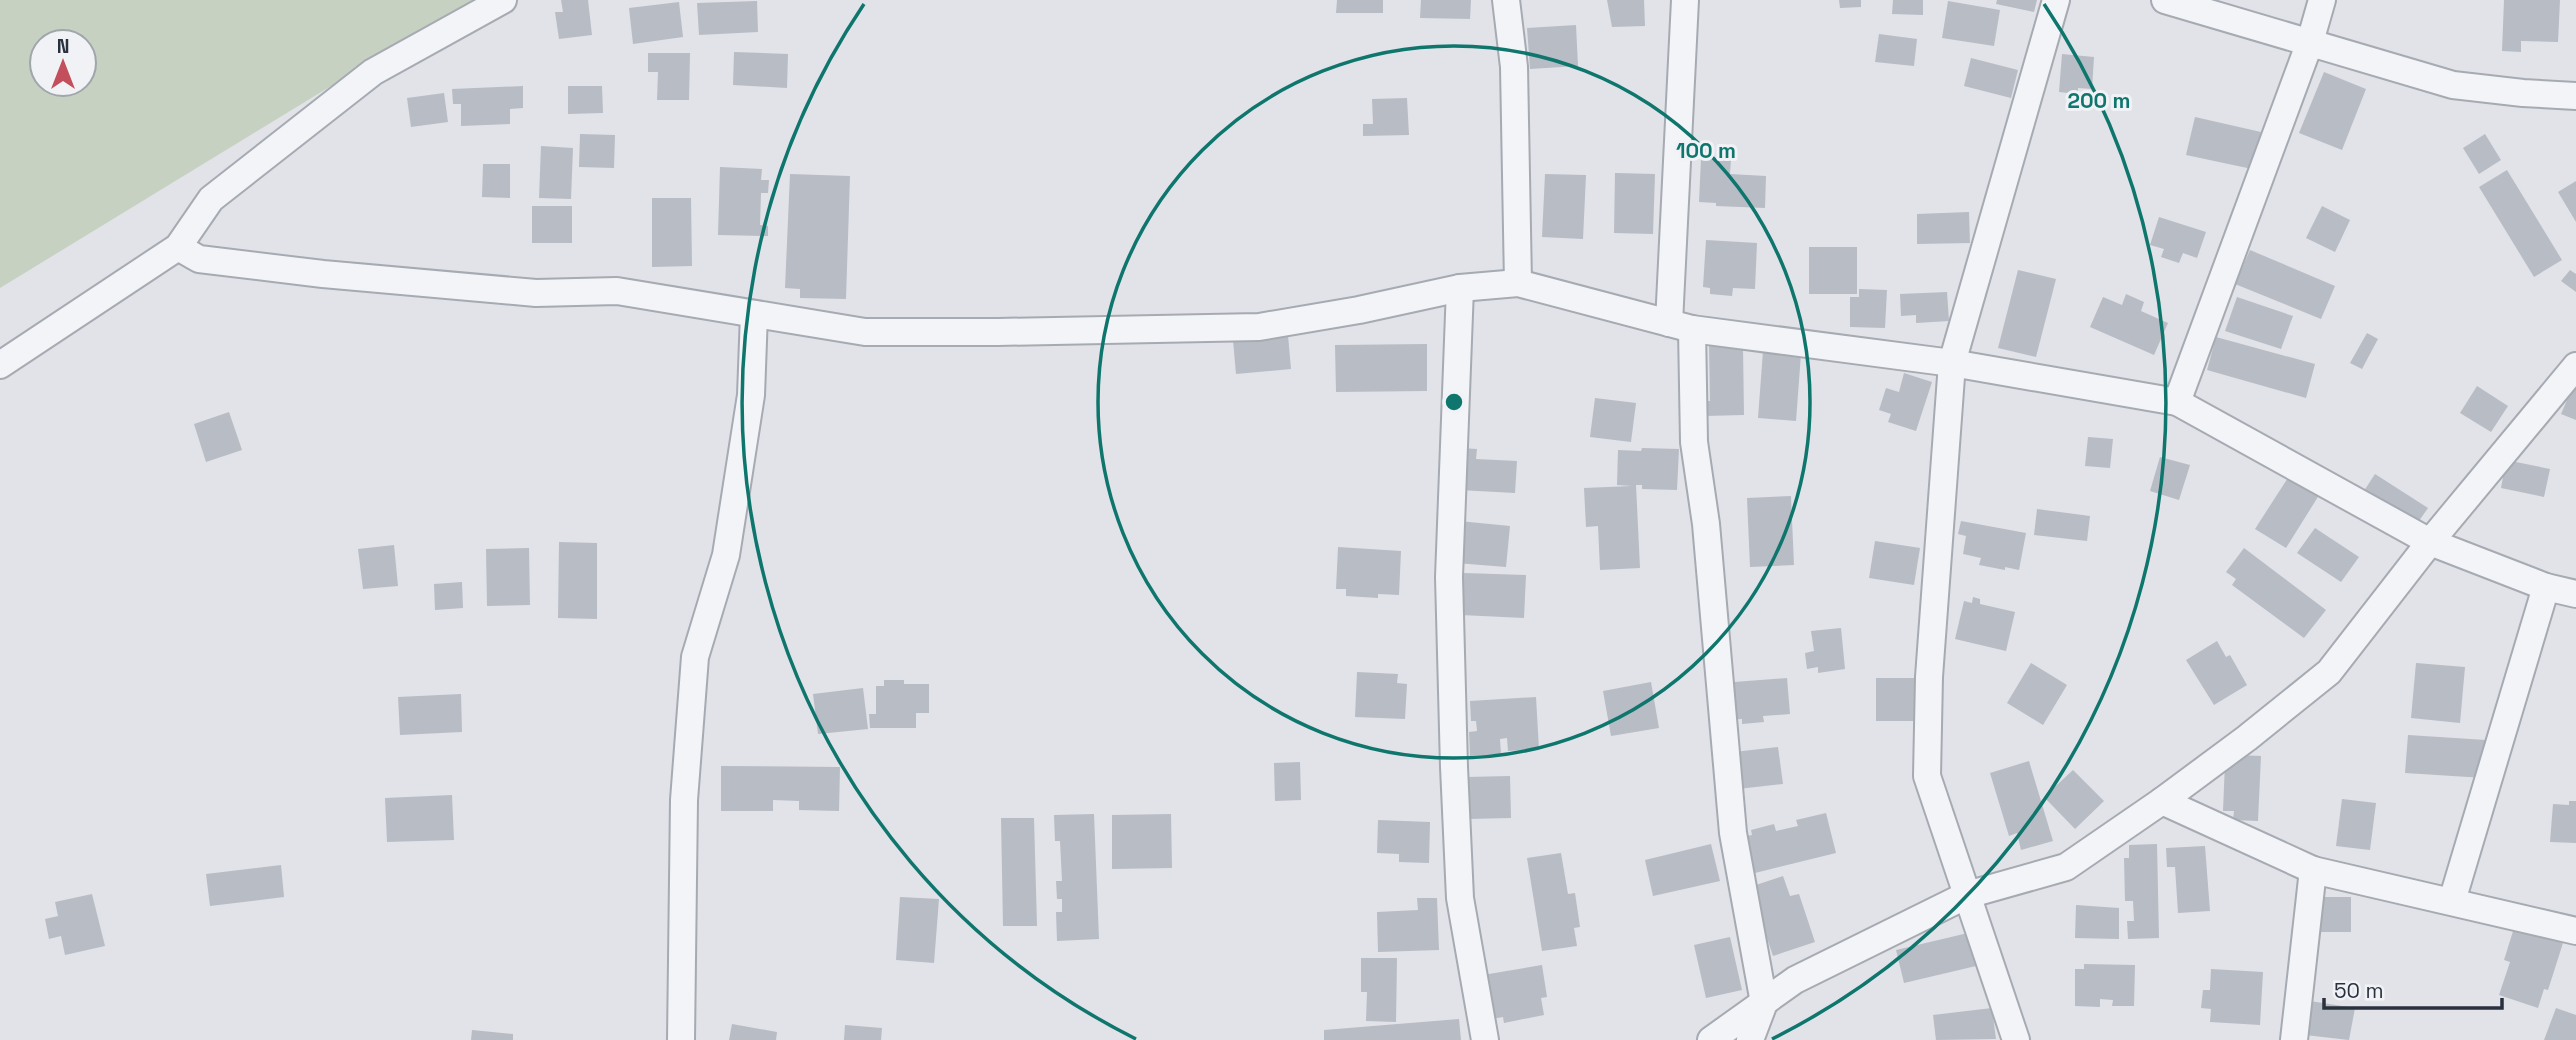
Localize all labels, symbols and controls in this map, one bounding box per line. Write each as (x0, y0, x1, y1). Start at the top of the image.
north arrow (28, 28, 98, 98)
text: N (57, 34, 69, 59)
text: 200 m (2068, 87, 2130, 114)
text: 100 m (1676, 137, 1736, 164)
centre of rings (1442, 390, 1466, 414)
scale bar (2324, 967, 2502, 1011)
text: 50 m (2334, 977, 2384, 1004)

